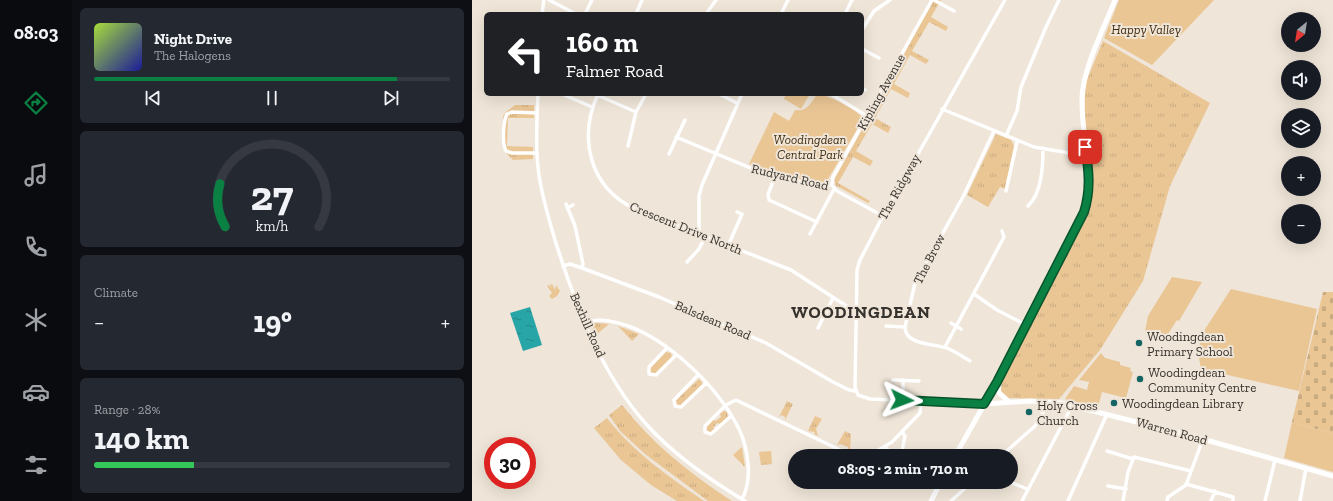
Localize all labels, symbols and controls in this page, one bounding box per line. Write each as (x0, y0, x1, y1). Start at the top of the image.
north arrow (1281, 12, 1321, 52)
map controls (1281, 12, 1321, 244)
text: 08:03 (14, 22, 58, 44)
park label: Happy Valley (1111, 22, 1181, 37)
text: 160 m (566, 26, 638, 59)
icon: left (500, 28, 552, 80)
text: Night Drive (154, 30, 232, 48)
text: The Halogens (154, 48, 231, 63)
street label: Kipling Avenue (854, 51, 908, 133)
text: Falmer Road (566, 60, 663, 82)
button: sound (1281, 60, 1321, 100)
icon: previous (142, 87, 164, 109)
icon: pause (261, 87, 283, 109)
icon: next (380, 87, 402, 109)
icon: directions (22, 89, 50, 117)
button: layers (1281, 108, 1321, 148)
pin (1068, 130, 1102, 164)
park label: Woodingdean Central Park (774, 132, 847, 162)
icon: arrive (1074, 136, 1096, 158)
street label: The Ridgway (875, 151, 923, 223)
button: + (1281, 156, 1321, 196)
icon: music (22, 161, 50, 189)
street label: Rudyard Road (750, 161, 830, 193)
text: 27 (251, 171, 294, 221)
street label: Crescent Drive North (628, 199, 745, 258)
button: − (1281, 204, 1321, 244)
text: km/h (256, 217, 288, 234)
street label: The Brow (910, 231, 948, 287)
icon: phone (22, 233, 50, 261)
text: Climate (94, 285, 138, 300)
street label: Bexhill Road (567, 290, 609, 360)
street label: Balsdean Road (673, 297, 753, 343)
district label: WOODINGDEAN (791, 302, 931, 322)
text: 19° (253, 304, 292, 340)
icon: climate (22, 306, 50, 334)
text: − (94, 309, 104, 336)
text: + (441, 309, 450, 336)
place label: Woodingdean Primary School (1147, 329, 1233, 359)
marker: Woodingdean Primary School (1134, 338, 1144, 348)
place label: Woodingdean Community Centre (1148, 365, 1256, 395)
marker: Woodingdean Community Centre (1135, 374, 1145, 384)
icon: car (22, 378, 50, 406)
position arrow (881, 379, 923, 421)
place label: Woodingdean Library (1122, 396, 1244, 411)
place label: Holy Cross Church (1037, 398, 1098, 428)
marker: Woodingdean Library (1109, 398, 1119, 408)
text: Range · 28% (94, 402, 160, 417)
marker: Holy Cross Church (1024, 407, 1034, 417)
street label: Warren Road (1135, 414, 1209, 448)
text: 140 km (94, 421, 189, 457)
speed limit sign: 30 (484, 437, 536, 489)
icon: filters (22, 451, 50, 479)
text: 08:05 · 2 min · 710 m (838, 460, 968, 478)

